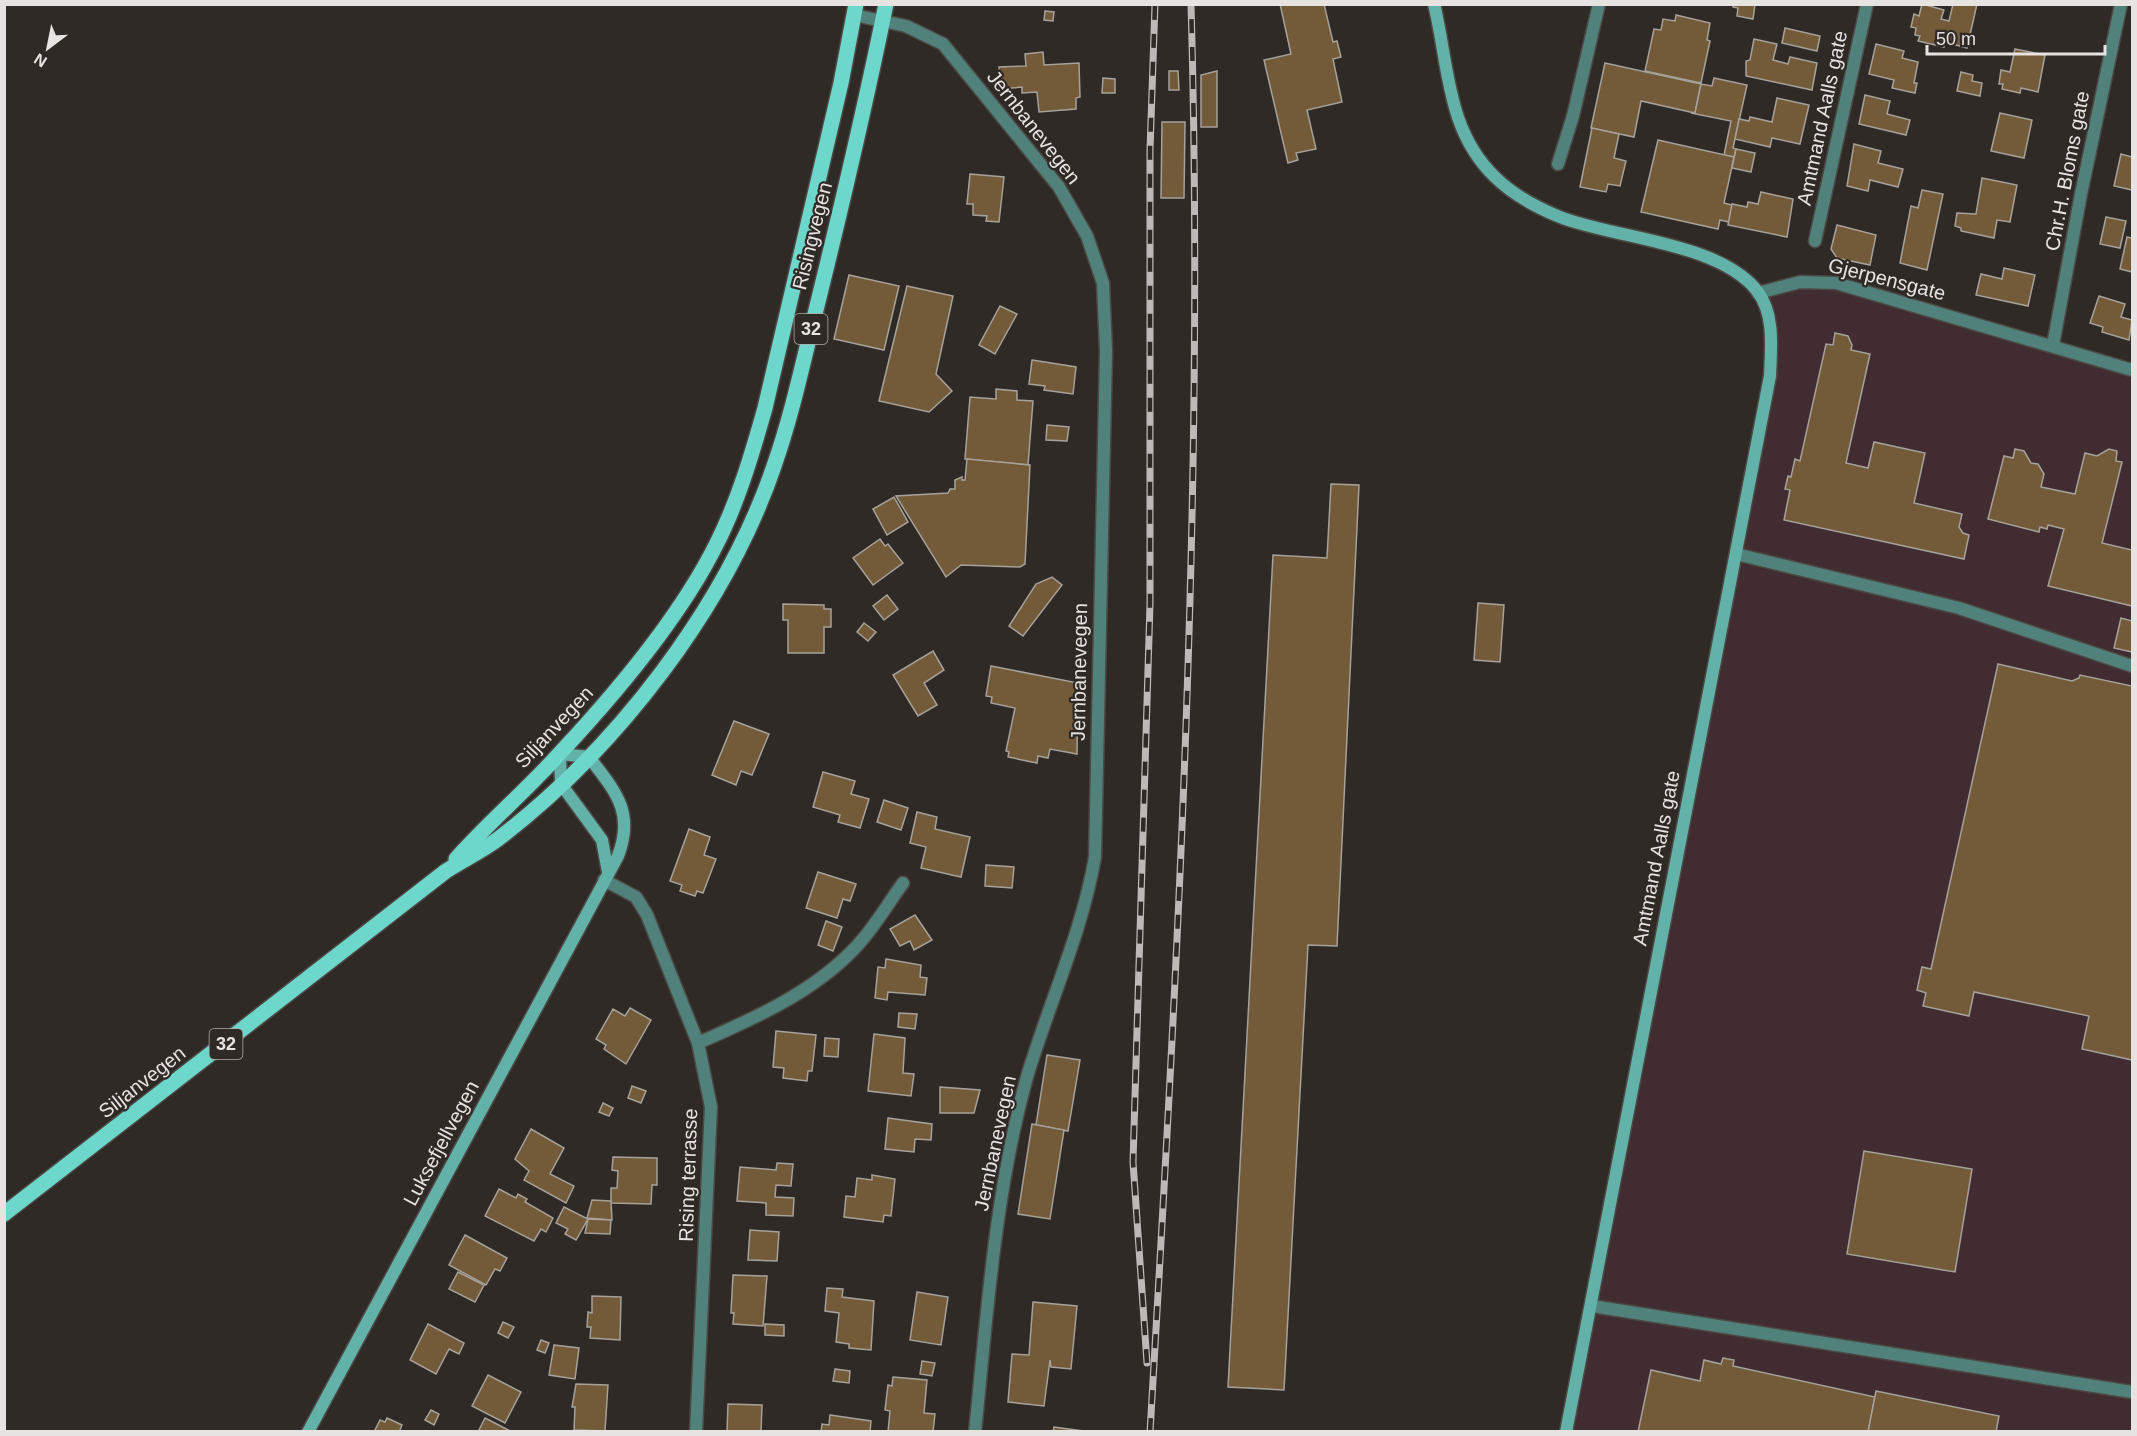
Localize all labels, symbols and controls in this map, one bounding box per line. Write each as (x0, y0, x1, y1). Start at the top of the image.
north arrow (18, 18, 78, 78)
scale bar (1927, 18, 2106, 56)
street label: Amtmand Aalls gate (1793, 29, 1851, 207)
text: 50 m (1936, 29, 1976, 49)
text: N (31, 50, 50, 71)
street label: Jernbanevegen (983, 66, 1085, 188)
street label: Chr.H. Bloms gate (2041, 89, 2093, 253)
street label: Risingvegen (788, 180, 836, 292)
street label: Gjerpensgate (1826, 254, 1948, 304)
road number: 32 (794, 314, 828, 344)
street label: Jernbanevegen (1067, 603, 1091, 741)
street label: Siljanvegen (511, 682, 597, 772)
street label: Amtmand Aalls gate (1628, 769, 1684, 947)
road number: 32 (210, 1029, 242, 1059)
street label: Siljanvegen (94, 1041, 190, 1123)
street label: Jernbanevegen (970, 1073, 1020, 1213)
street label: Luksefjellvegen (399, 1077, 483, 1209)
street label: Rising terrasse (675, 1108, 701, 1242)

